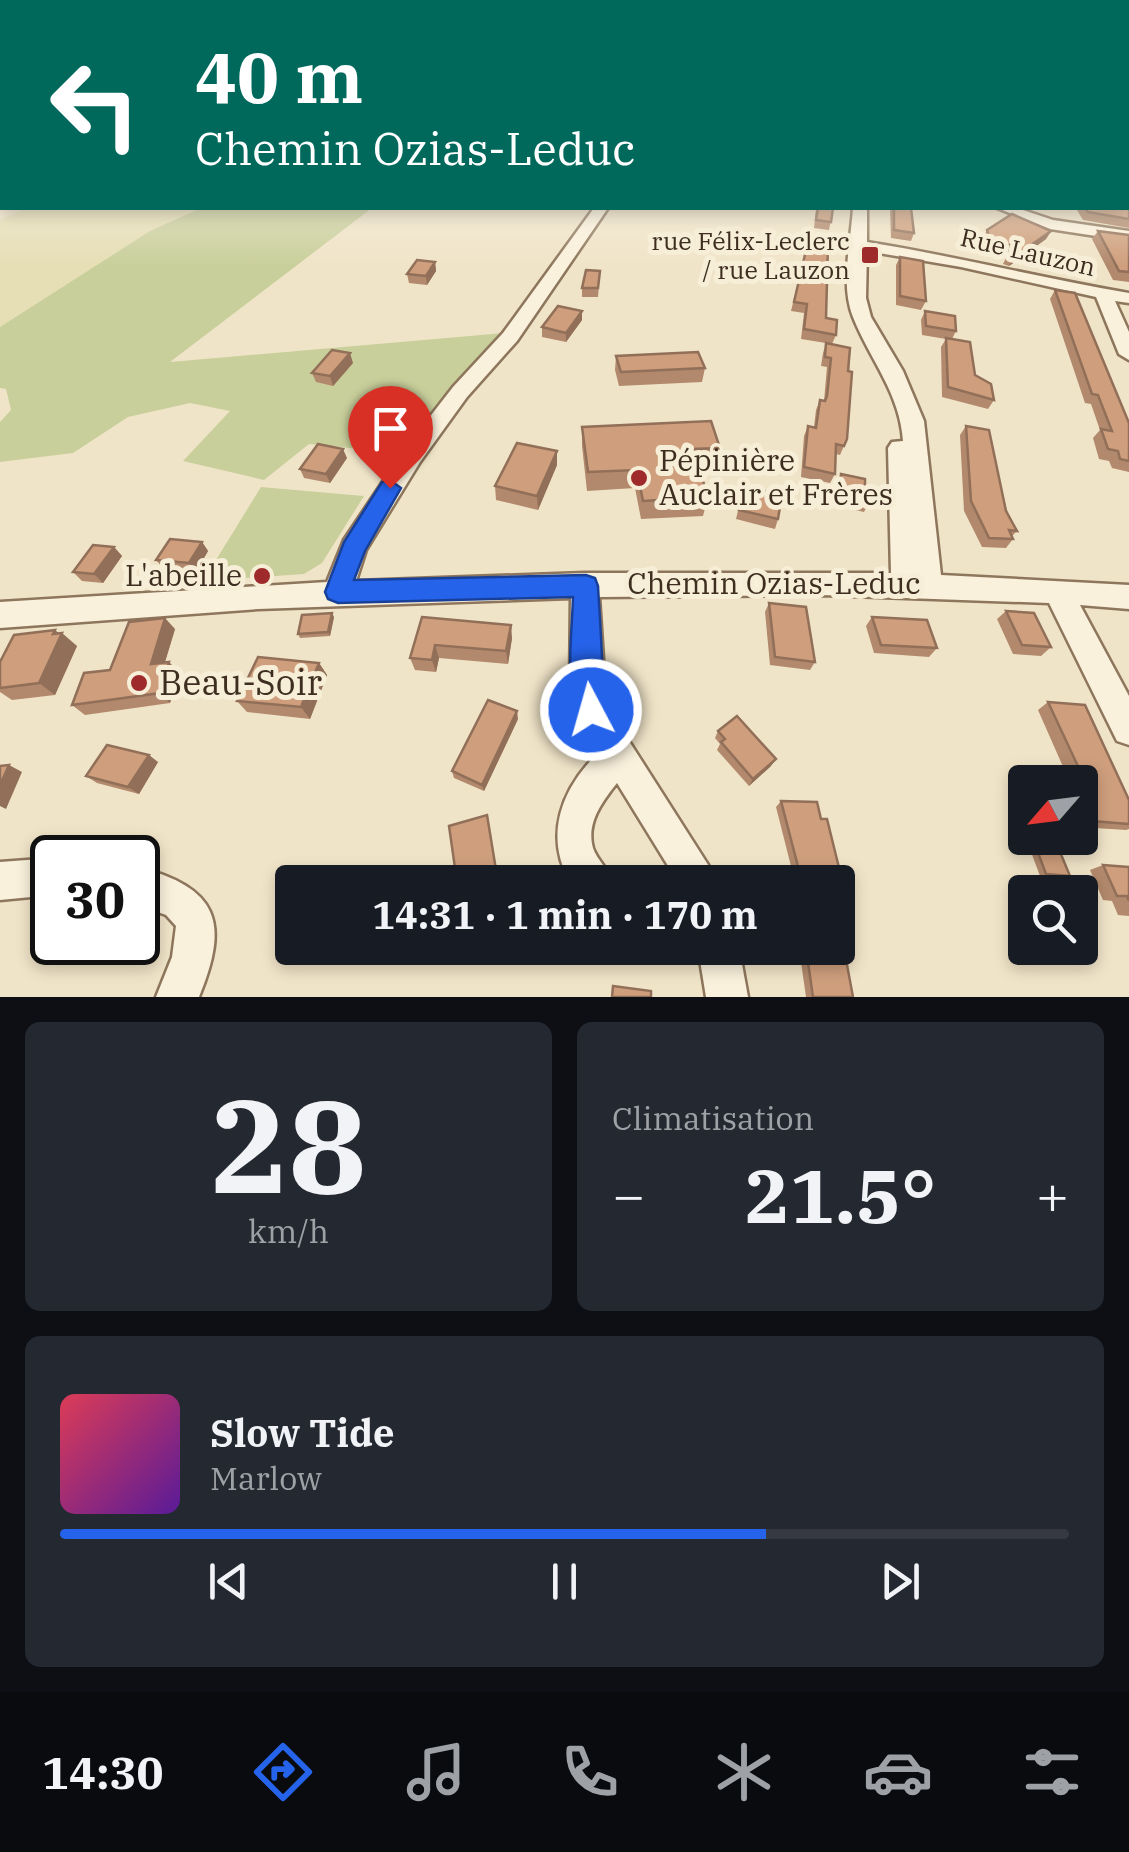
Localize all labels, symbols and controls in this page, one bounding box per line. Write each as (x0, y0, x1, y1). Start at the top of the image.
text: 40 m (195, 31, 363, 122)
icon: left (30, 40, 160, 170)
text: Chemin Ozias-Leduc (195, 119, 635, 177)
street label: Rue Lauzon (957, 220, 1099, 283)
place label: rue Félix-Leclerc / rue Lauzon (651, 224, 850, 286)
marker: rue Félix-Leclerc / rue Lauzon (859, 244, 881, 266)
pin (348, 386, 433, 489)
icon: arrive (363, 401, 418, 456)
place label: Pépinière Auclair et Frères (659, 440, 893, 513)
marker: Pépinière Auclair et Frères (628, 467, 650, 489)
place label: L'abeille (125, 555, 242, 594)
street label: Chemin Ozias-Leduc (627, 563, 921, 602)
marker: L'abeille (251, 565, 273, 587)
position arrow (539, 658, 643, 762)
place label: Beau-Soir (159, 659, 323, 705)
marker: Beau-Soir (128, 672, 150, 694)
north arrow (1008, 765, 1098, 855)
map controls (1008, 765, 1098, 965)
speed limit sign: 30 (30, 835, 160, 965)
button: search (1008, 875, 1098, 965)
text: 14:31 · 1 min · 170 m (372, 890, 758, 939)
text: 28 (210, 1060, 367, 1229)
text: Climatisation (612, 1097, 814, 1139)
text: 21.5° (745, 1146, 936, 1244)
text: − (612, 1159, 645, 1230)
text: + (1036, 1159, 1069, 1230)
text: km/h (248, 1210, 329, 1252)
text: Slow Tide (210, 1408, 395, 1457)
text: Marlow (210, 1457, 322, 1499)
icon: previous (201, 1554, 256, 1609)
icon: pause (537, 1554, 592, 1609)
icon: next (873, 1554, 928, 1609)
icon: directions (248, 1737, 318, 1807)
icon: music (401, 1737, 471, 1807)
icon: phone (555, 1737, 625, 1807)
icon: climate (709, 1737, 779, 1807)
icon: car (863, 1737, 933, 1807)
icon: filters (1017, 1737, 1087, 1807)
text: 14:30 (42, 1743, 164, 1801)

